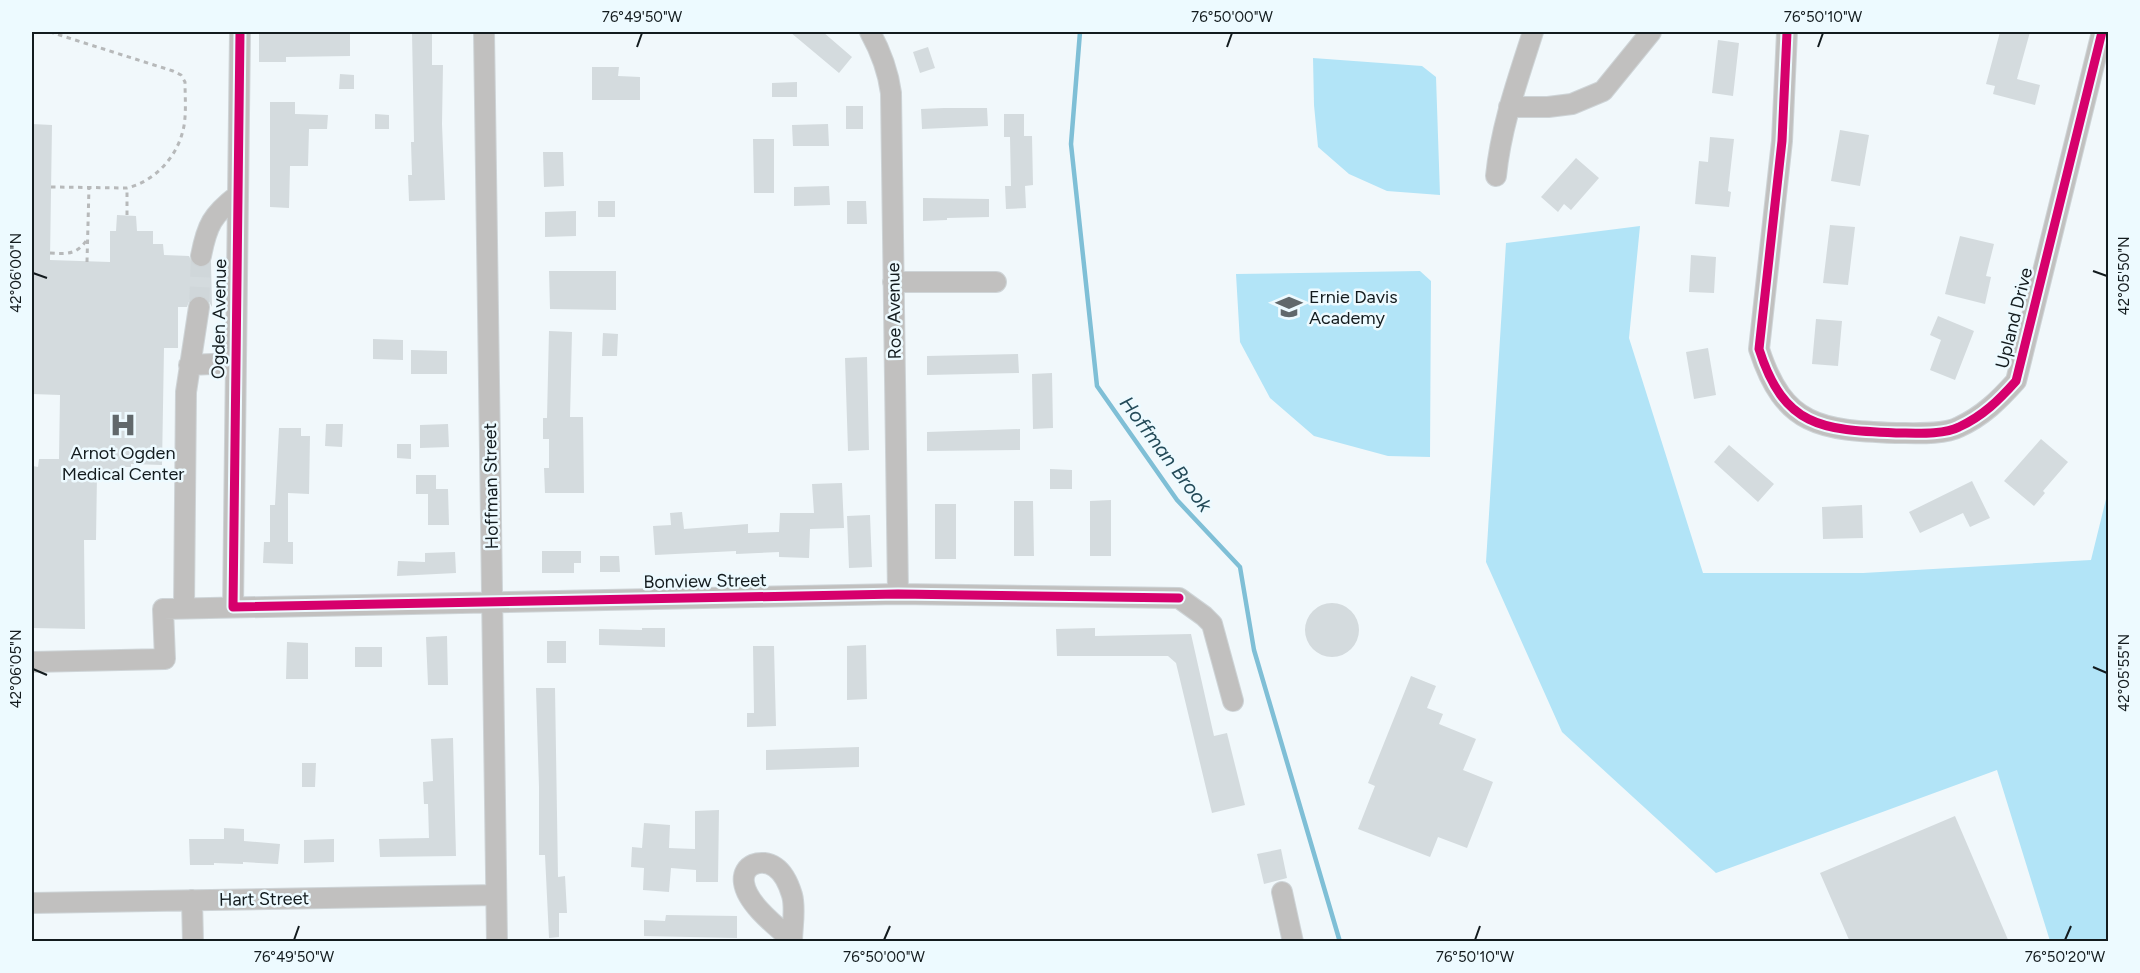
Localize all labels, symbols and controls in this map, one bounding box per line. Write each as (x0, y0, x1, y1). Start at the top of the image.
text: 76°49'50"W (602, 8, 683, 26)
text: 76°50'00"W (1191, 8, 1273, 26)
text: 76°50'10"W (1784, 8, 1863, 26)
text: 42°06'00"N (7, 233, 25, 313)
text: 42°05'50"N (2115, 236, 2133, 316)
street label: Ogden Avenue (207, 259, 231, 379)
street label: Roe Avenue (882, 262, 906, 360)
street label: Upland Drive (1991, 265, 2037, 371)
place label: Ernie Davis Academy (1309, 286, 1398, 329)
school or university icon: Ernie Davis Academy (1274, 292, 1304, 322)
water label: Hoffman Brook (1115, 392, 1218, 517)
hospital icon: Arnot Ogden Medical Center (108, 410, 138, 440)
street label: Hoffman Street (479, 422, 503, 550)
place label: Arnot Ogden Medical Center (62, 442, 184, 485)
street label: Bonview Street (643, 569, 767, 593)
text: 42°06'05"N (7, 630, 25, 709)
text: 42°05'55"N (2115, 634, 2133, 712)
street label: Hart Street (219, 887, 310, 911)
text: 76°49'50"W (254, 948, 335, 966)
text: 76°50'00"W (843, 948, 925, 966)
text: 76°50'10"W (1436, 948, 1515, 966)
text: 76°50'20"W (2025, 948, 2106, 966)

